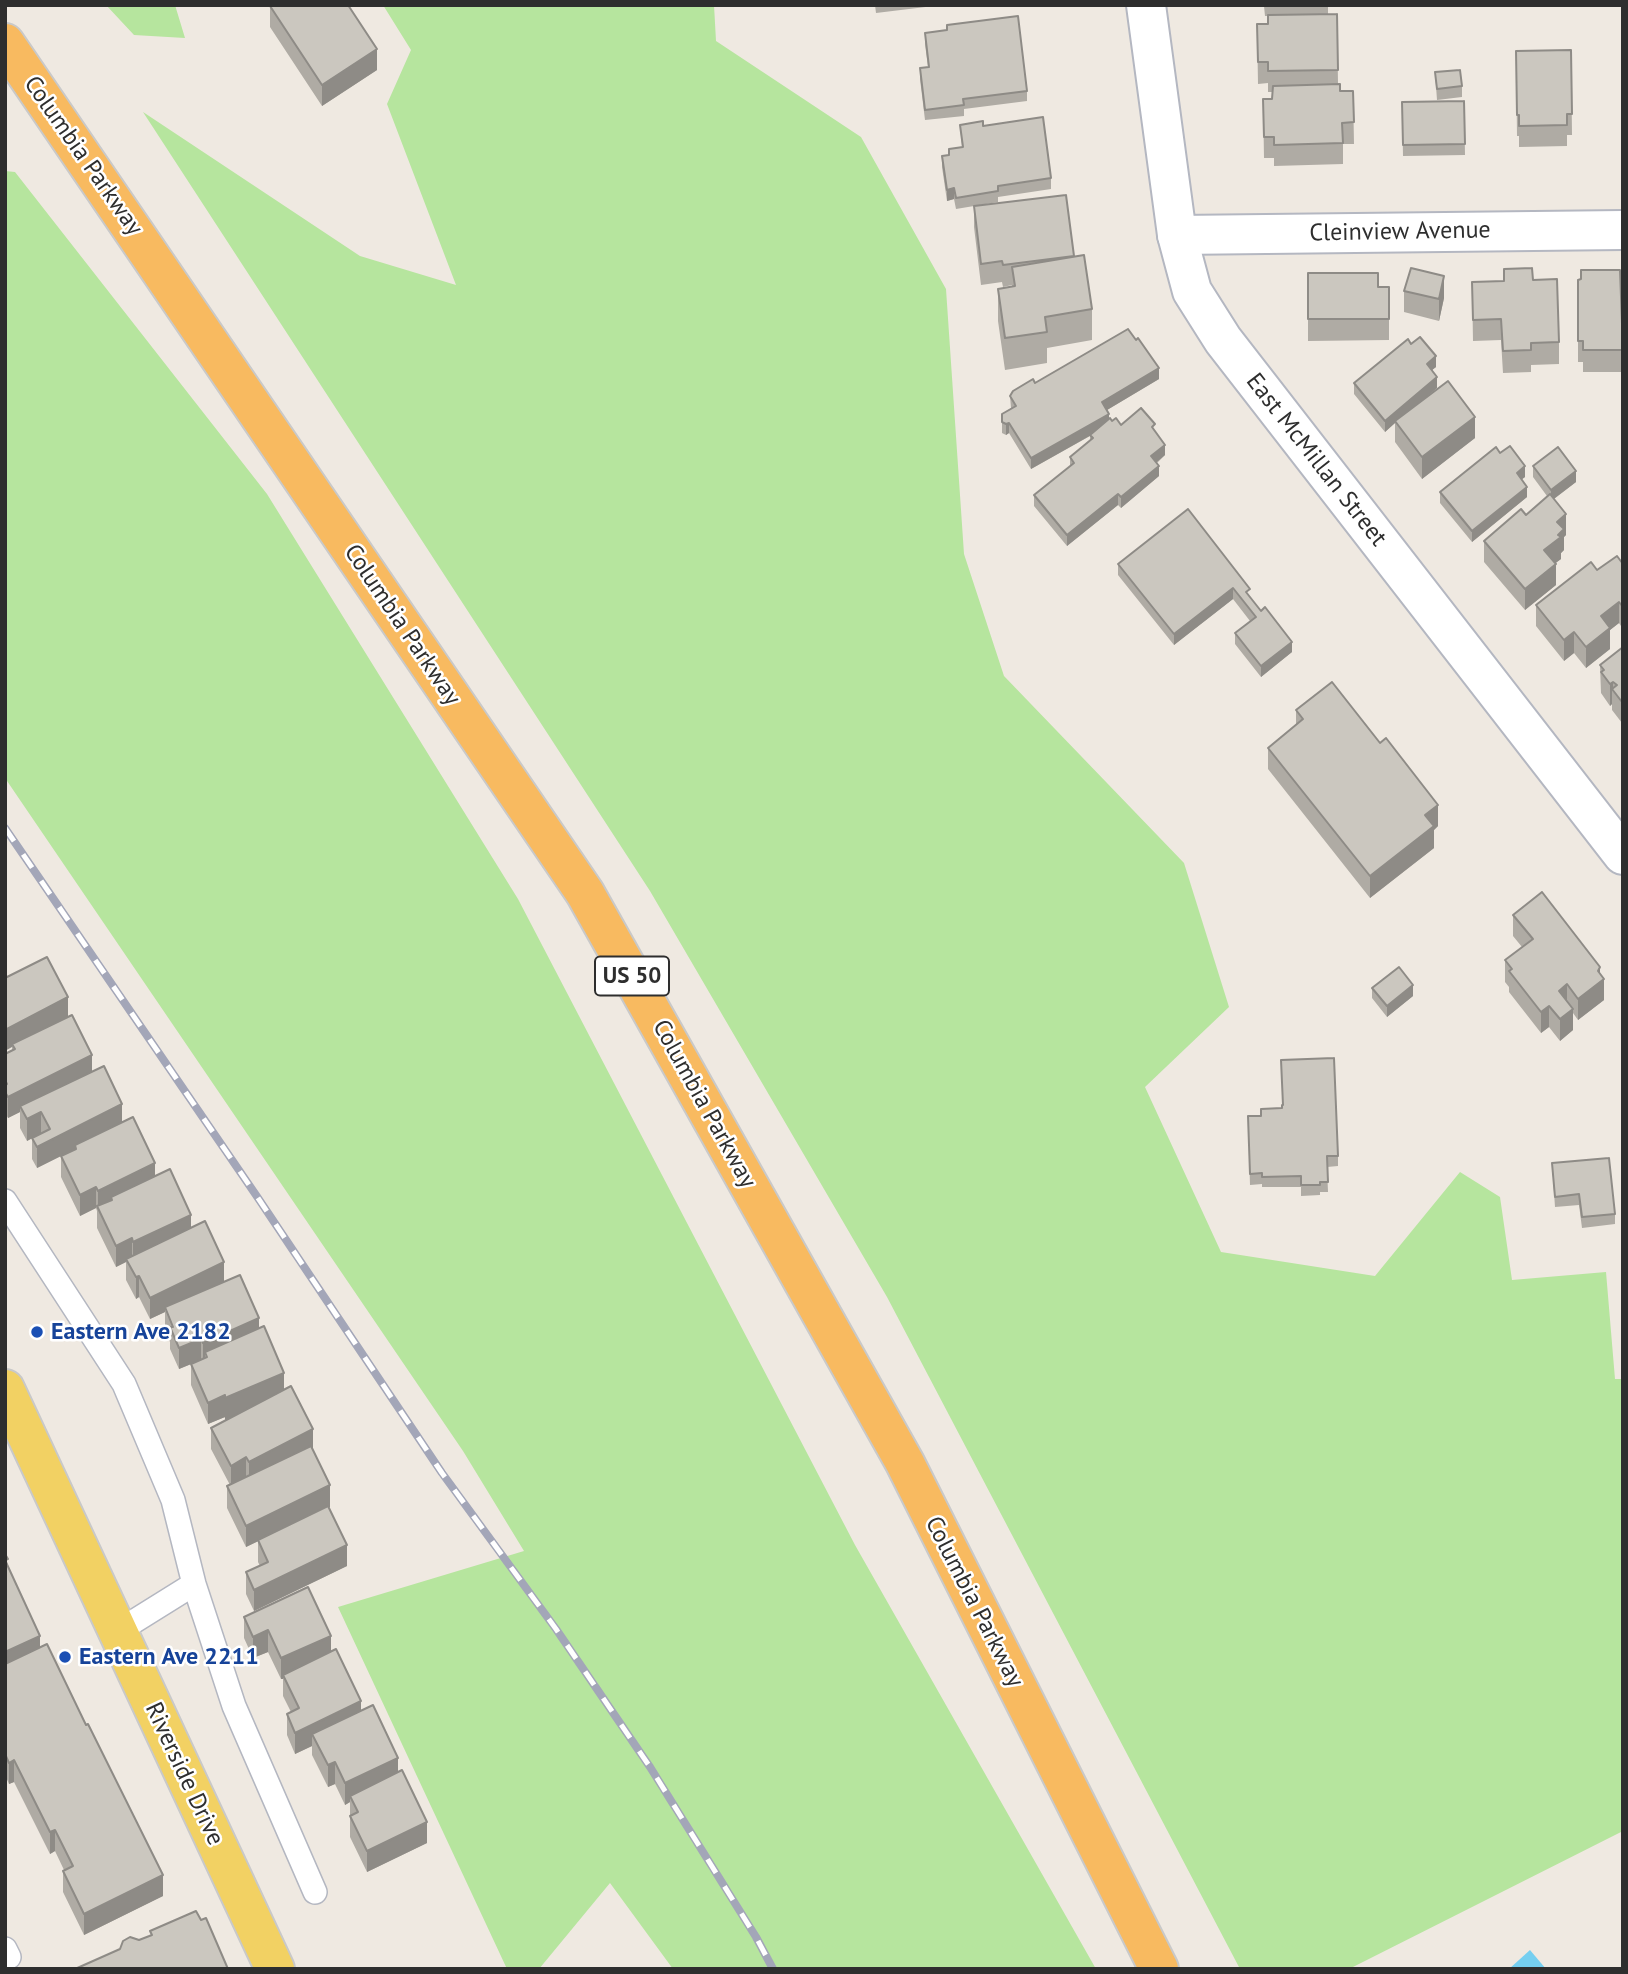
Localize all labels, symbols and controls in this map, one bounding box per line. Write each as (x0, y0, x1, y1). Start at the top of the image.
street label: Columbia Parkway (17, 71, 149, 241)
street label: Cleinview Avenue (1309, 216, 1491, 248)
street label: East McMillan Street (1240, 368, 1392, 552)
street label: Columbia Parkway (338, 539, 466, 711)
road number: US 50 (595, 956, 669, 995)
street label: Columbia Parkway (646, 1015, 762, 1193)
place label: Eastern Ave 2182 (51, 1318, 231, 1346)
marker: Eastern Ave 2182 (29, 1324, 45, 1340)
street label: Columbia Parkway (919, 1512, 1029, 1692)
place label: Eastern Ave 2211 (79, 1643, 259, 1671)
marker: Eastern Ave 2211 (57, 1649, 73, 1665)
street label: Riverside Drive (138, 1698, 230, 1850)

